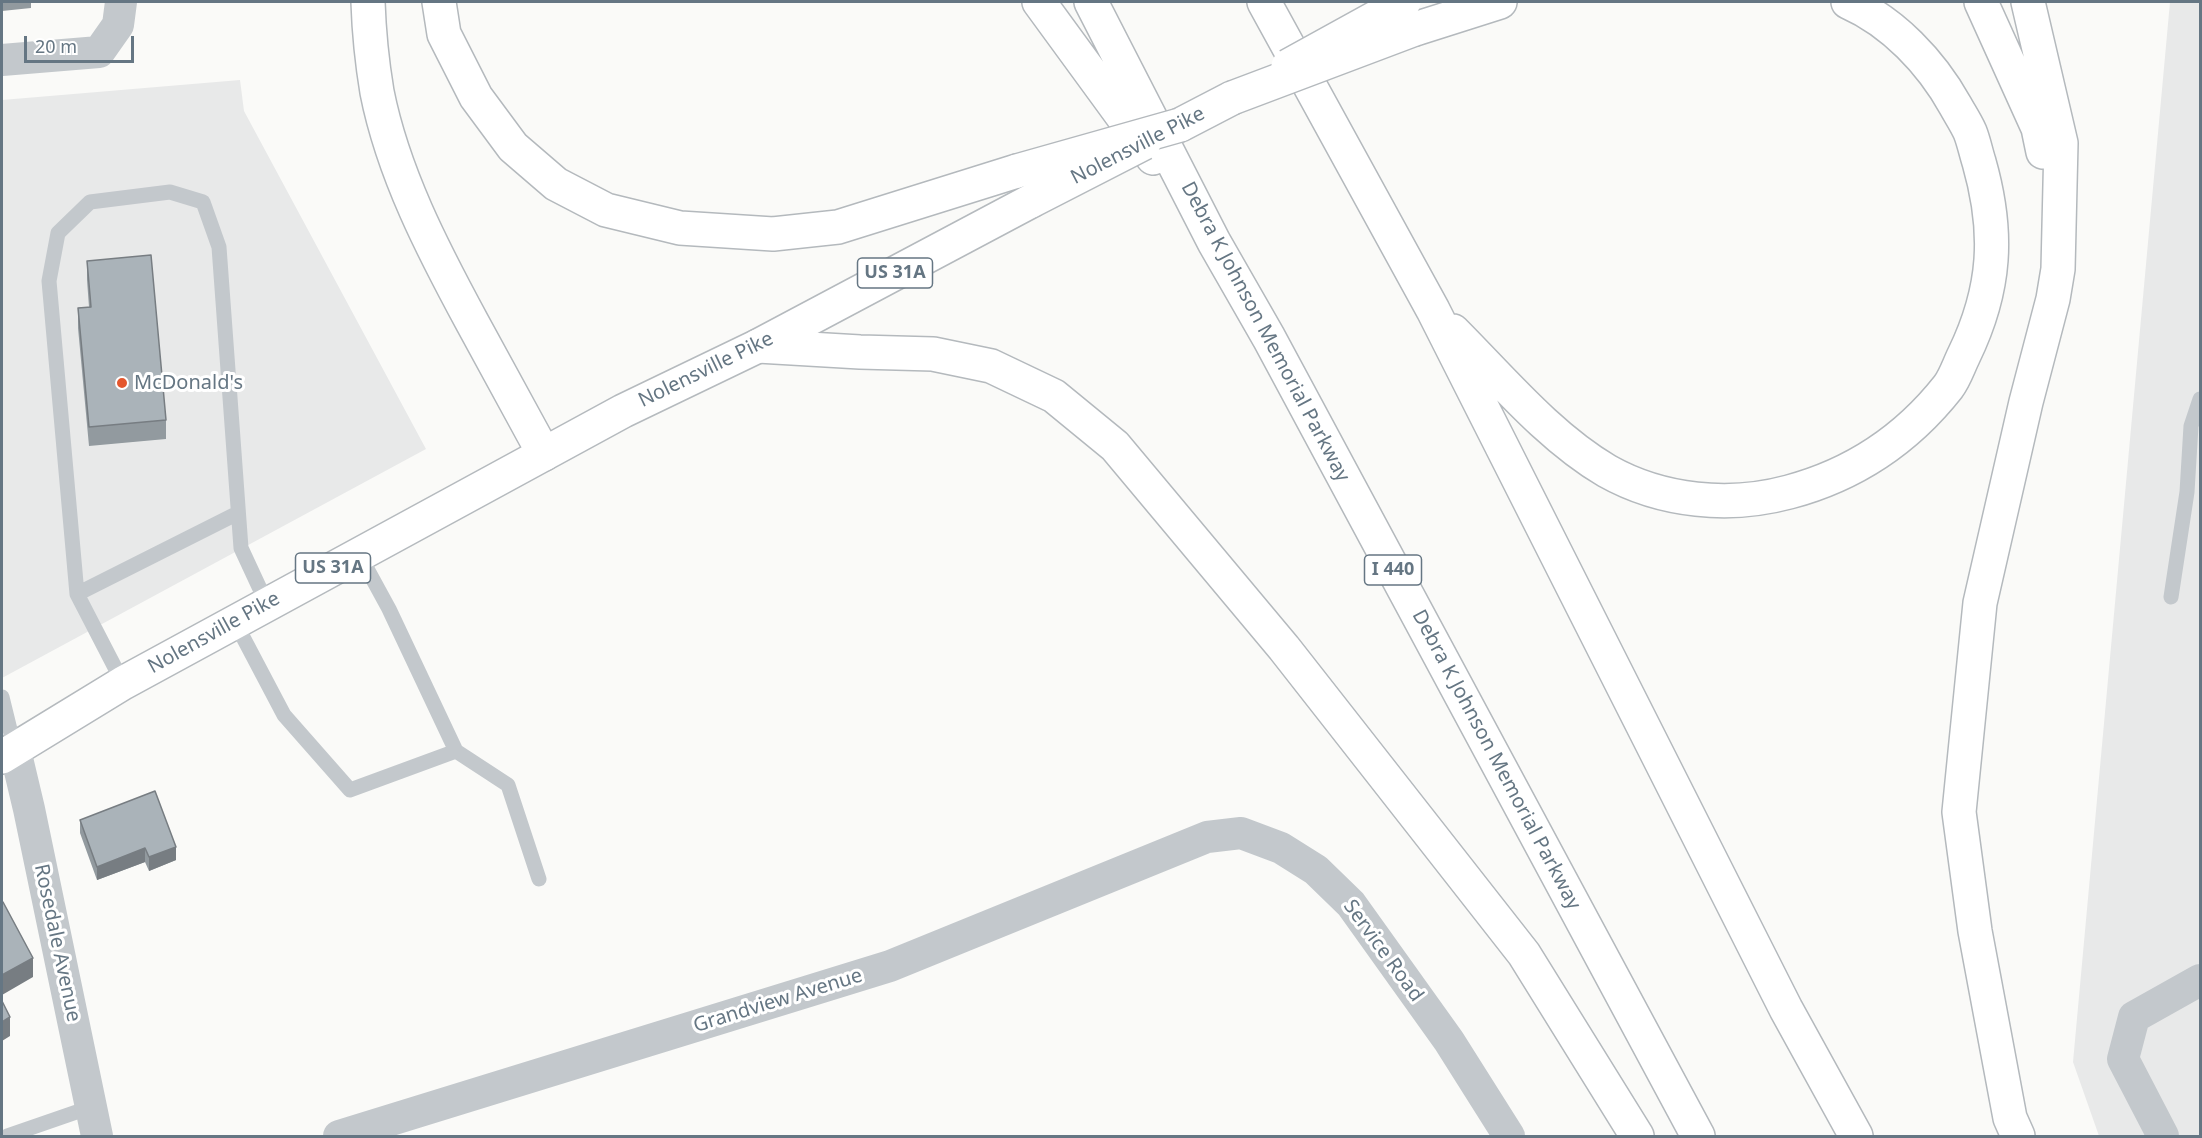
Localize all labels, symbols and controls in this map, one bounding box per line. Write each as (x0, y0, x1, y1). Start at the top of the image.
scale bar (27, 24, 136, 62)
text: 20 m (35, 34, 77, 58)
street label: Nolensville Pike (1067, 102, 1209, 190)
street label: Debra K Johnson Memorial Parkway (1175, 178, 1355, 486)
road number: US 31A (858, 258, 932, 288)
street label: Nolensville Pike (635, 327, 777, 413)
place label: McDonald's (134, 371, 243, 395)
marker: McDonald's (115, 376, 129, 390)
road number: US 31A (296, 553, 370, 583)
road number: I 440 (1364, 555, 1422, 585)
street label: Nolensville Pike (144, 587, 284, 679)
street label: Debra K Johnson Memorial Parkway (1406, 606, 1586, 914)
street label: Rosedale Avenue (29, 862, 85, 1024)
street label: Service Road (1338, 895, 1428, 1007)
street label: Grandview Avenue (691, 964, 865, 1038)

